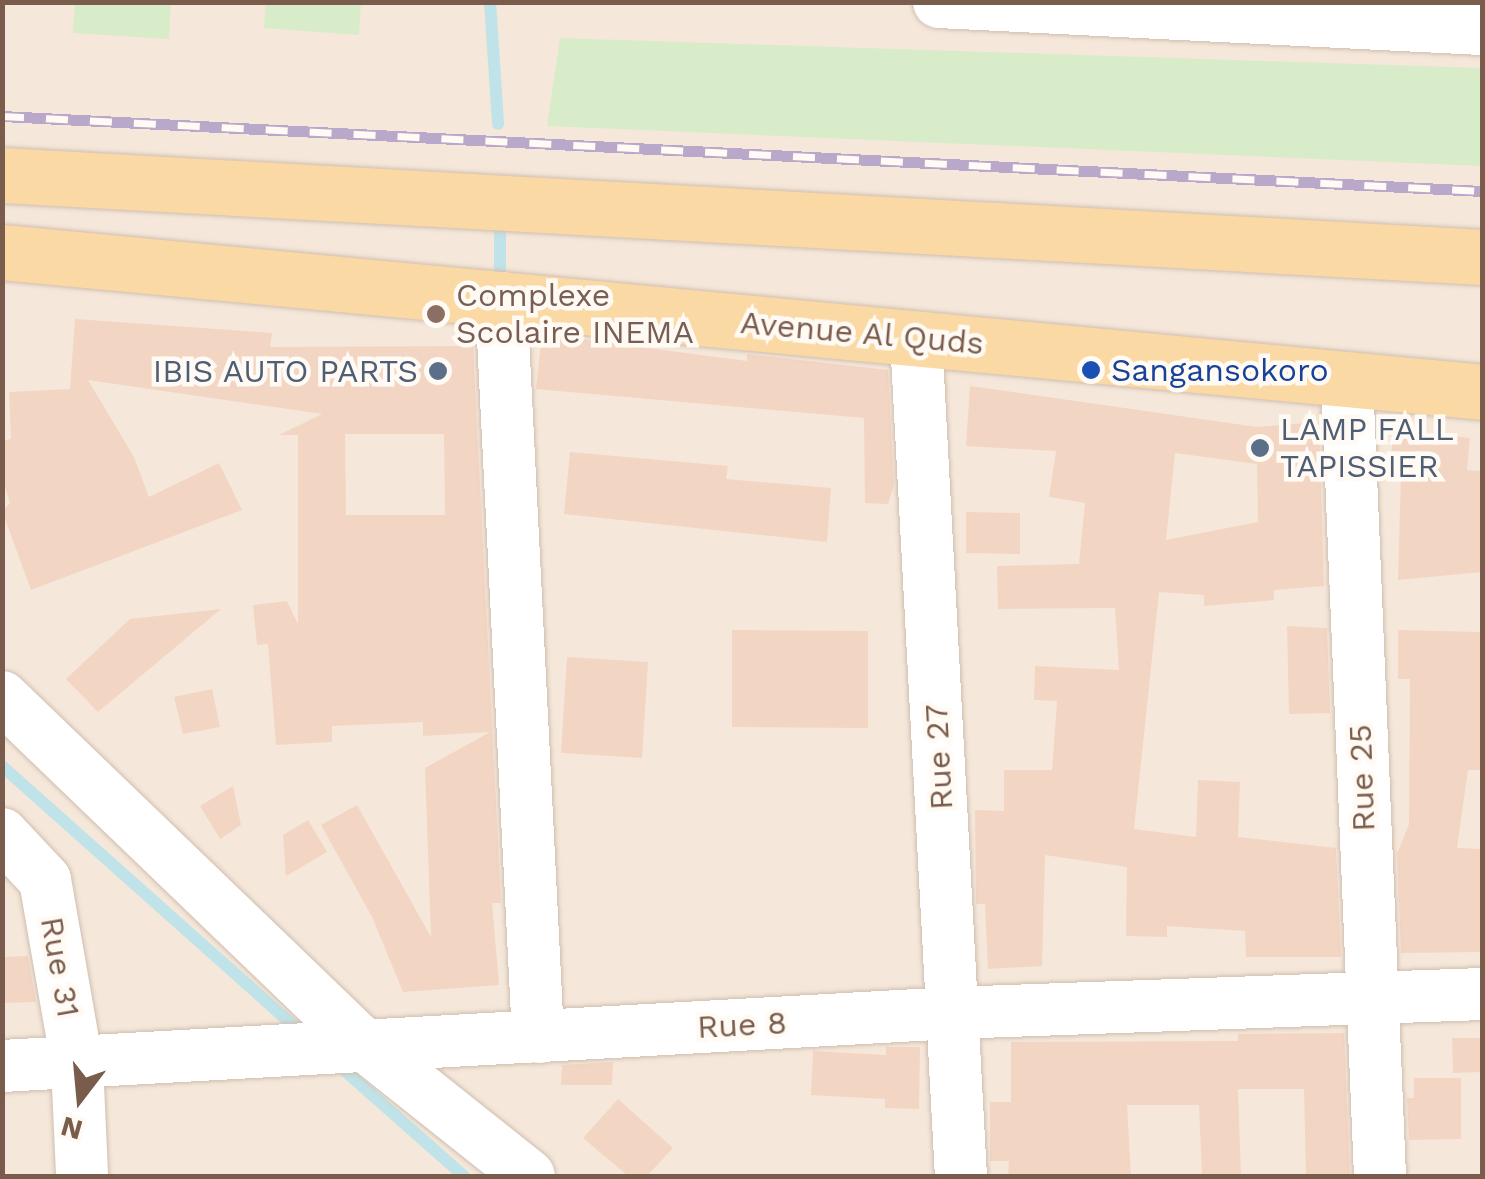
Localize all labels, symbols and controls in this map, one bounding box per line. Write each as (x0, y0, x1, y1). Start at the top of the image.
place label: Complexe Scolaire INEMA (456, 277, 694, 352)
marker: Complexe Scolaire INEMA (425, 303, 447, 325)
street label: Avenue Al Quds (738, 303, 986, 363)
place label: Sangansokoro (1111, 351, 1329, 389)
place label: IBIS AUTO PARTS (152, 352, 418, 390)
marker: Sangansokoro (1080, 359, 1102, 381)
marker: IBIS AUTO PARTS (427, 360, 449, 382)
place label: LAMP FALL TAPISSIER (1280, 411, 1455, 486)
marker: LAMP FALL TAPISSIER (1249, 437, 1271, 459)
street label: Rue 27 (917, 703, 961, 811)
street label: Rue 25 (1341, 724, 1383, 832)
street label: Rue 31 (32, 914, 88, 1020)
street label: Rue 8 (696, 1003, 788, 1047)
north arrow (30, 1049, 130, 1149)
text: N (57, 1110, 86, 1147)

